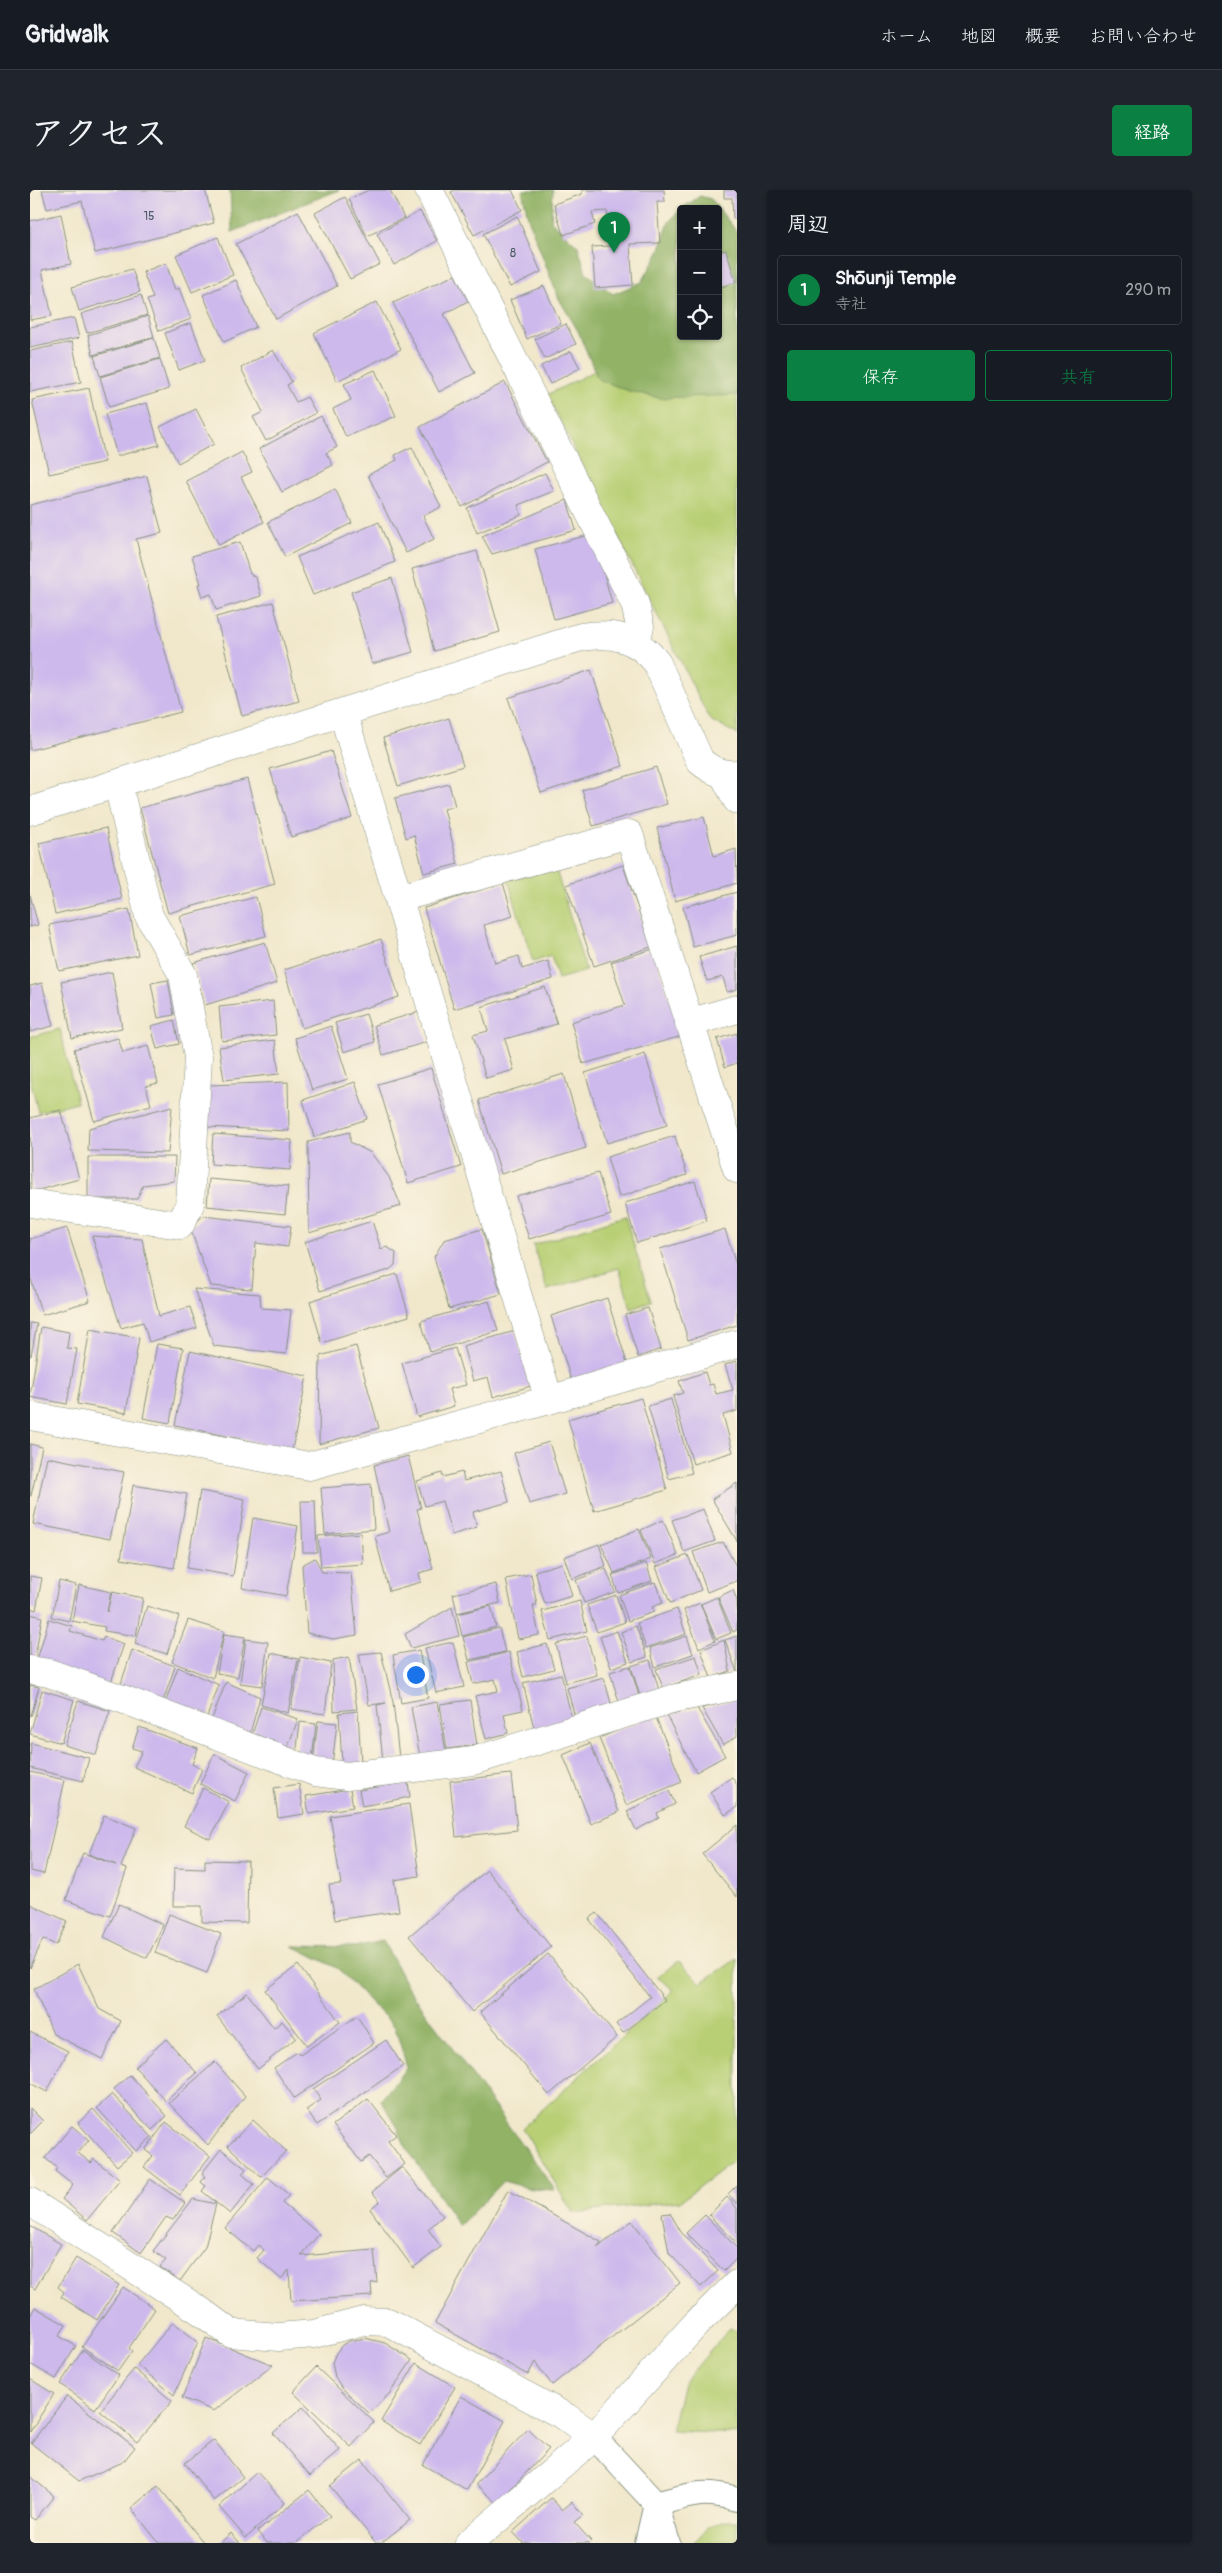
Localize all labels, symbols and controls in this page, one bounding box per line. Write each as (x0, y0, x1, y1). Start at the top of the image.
text: Gridwalk (25, 20, 109, 49)
text: ホーム (880, 25, 933, 48)
text: 地図 (961, 25, 997, 48)
text: 概要 (1025, 25, 1061, 48)
text: お問い合わせ (1089, 25, 1197, 48)
button: 経路 (1112, 105, 1192, 156)
text: アクセス (30, 112, 168, 156)
map controls (677, 205, 722, 340)
button: + (677, 205, 722, 250)
house number: 15 (143, 209, 155, 224)
text: 周辺 (787, 211, 829, 238)
pin: 1 (598, 212, 630, 253)
house number: 8 (510, 246, 516, 261)
button: − (677, 250, 722, 295)
text: Shōunji Temple (835, 266, 956, 290)
text: 1 (801, 280, 807, 300)
text: 290 m (1125, 280, 1171, 300)
text: 寺社 (835, 294, 867, 314)
button: locate (677, 295, 722, 340)
button: 保存 (787, 350, 975, 401)
button: 共有 (985, 350, 1172, 401)
your location (403, 1662, 429, 1688)

